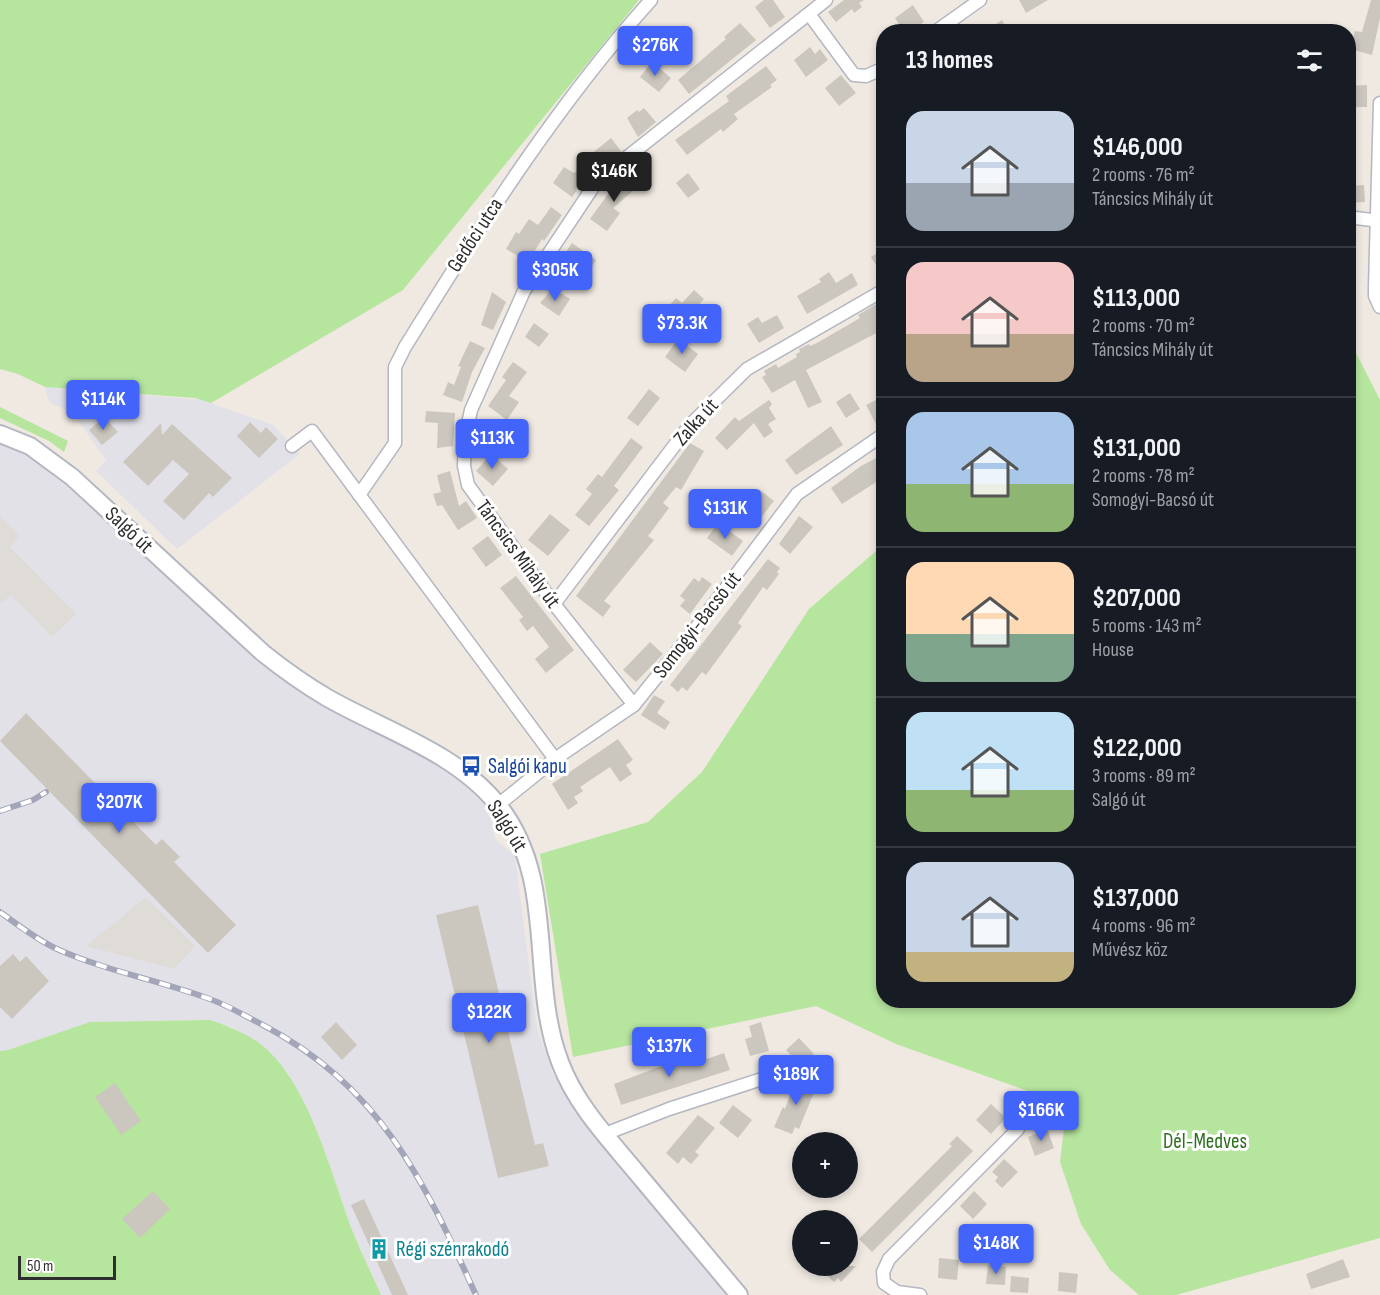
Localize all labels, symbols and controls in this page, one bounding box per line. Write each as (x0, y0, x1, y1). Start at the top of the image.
pin: $276K (613, 26, 697, 77)
text: $276K (632, 33, 678, 57)
icon: filters (1293, 44, 1326, 77)
text: 13 homes (906, 45, 993, 76)
text: $146,000 (1092, 132, 1183, 163)
icon: home (954, 135, 1026, 207)
pin: $146K (572, 152, 656, 203)
text: $146K (591, 159, 637, 183)
text: 2 rooms · 76 m² (1092, 163, 1195, 187)
text: Táncsics Mihály út (1092, 187, 1213, 211)
street label: Gedőci utca (442, 193, 508, 277)
pin: $305K (513, 251, 597, 302)
text: $305K (531, 258, 579, 282)
text: $113,000 (1092, 283, 1180, 314)
icon: home (954, 286, 1026, 358)
pin: $73.3K (633, 304, 731, 355)
text: $73.3K (656, 311, 708, 335)
text: 2 rooms · 70 m² (1092, 314, 1195, 338)
text: Táncsics Mihály út (1092, 338, 1213, 362)
pin: $114K (61, 380, 145, 431)
text: $114K (80, 387, 126, 411)
street label: Zalka út (668, 393, 724, 451)
pin: $113K (450, 419, 534, 470)
text: $113K (470, 426, 514, 450)
text: $131,000 (1092, 433, 1181, 464)
icon: home (954, 436, 1026, 508)
text: 2 rooms · 78 m² (1092, 464, 1195, 488)
text: Somogyi-Bacsó út (1092, 488, 1214, 512)
pin: $131K (683, 489, 767, 540)
street label: Táncsics Mihály út (470, 495, 566, 613)
text: $131K (703, 496, 747, 520)
street label: Salgó út (100, 502, 158, 558)
street label: Somogyi-Bacsó út (648, 567, 746, 683)
text: $207,000 (1092, 583, 1181, 614)
icon: home (954, 586, 1026, 658)
text: 5 rooms · 143 m² (1092, 614, 1202, 638)
text: House (1092, 638, 1134, 662)
text: $122,000 (1092, 733, 1182, 764)
icon: home (954, 736, 1026, 808)
bus stop icon: Salgói kapu (459, 754, 483, 778)
place label: Salgói kapu (488, 754, 567, 779)
text: 3 rooms · 89 m² (1092, 764, 1196, 788)
pin: $207K (77, 783, 161, 834)
text: Salgó út (1092, 788, 1146, 812)
text: $207K (95, 790, 143, 814)
street label: Salgó út (481, 795, 533, 857)
text: $137,000 (1092, 883, 1179, 914)
icon: home (954, 886, 1026, 958)
text: 4 rooms · 96 m² (1092, 914, 1196, 938)
text: Művész köz (1092, 938, 1168, 962)
pin: $122K (447, 993, 531, 1044)
text: $122K (466, 1000, 512, 1024)
pin: $137K (627, 1027, 711, 1078)
text: $137K (646, 1034, 692, 1058)
pin: $189K (754, 1055, 838, 1106)
text: $189K (773, 1062, 819, 1086)
pin: $166K (999, 1091, 1083, 1142)
text: $166K (1018, 1098, 1064, 1122)
park label: Dél-Medves (1163, 1129, 1247, 1154)
map controls (792, 1132, 858, 1276)
button: + (792, 1132, 858, 1198)
button: − (792, 1210, 858, 1276)
pin: $148K (954, 1224, 1038, 1275)
text: $148K (973, 1231, 1019, 1255)
building icon: Régi szénrakodó (367, 1237, 391, 1261)
place label: Régi szénrakodó (396, 1237, 509, 1262)
scale bar (18, 1253, 116, 1280)
text: 50 m (27, 1257, 53, 1276)

